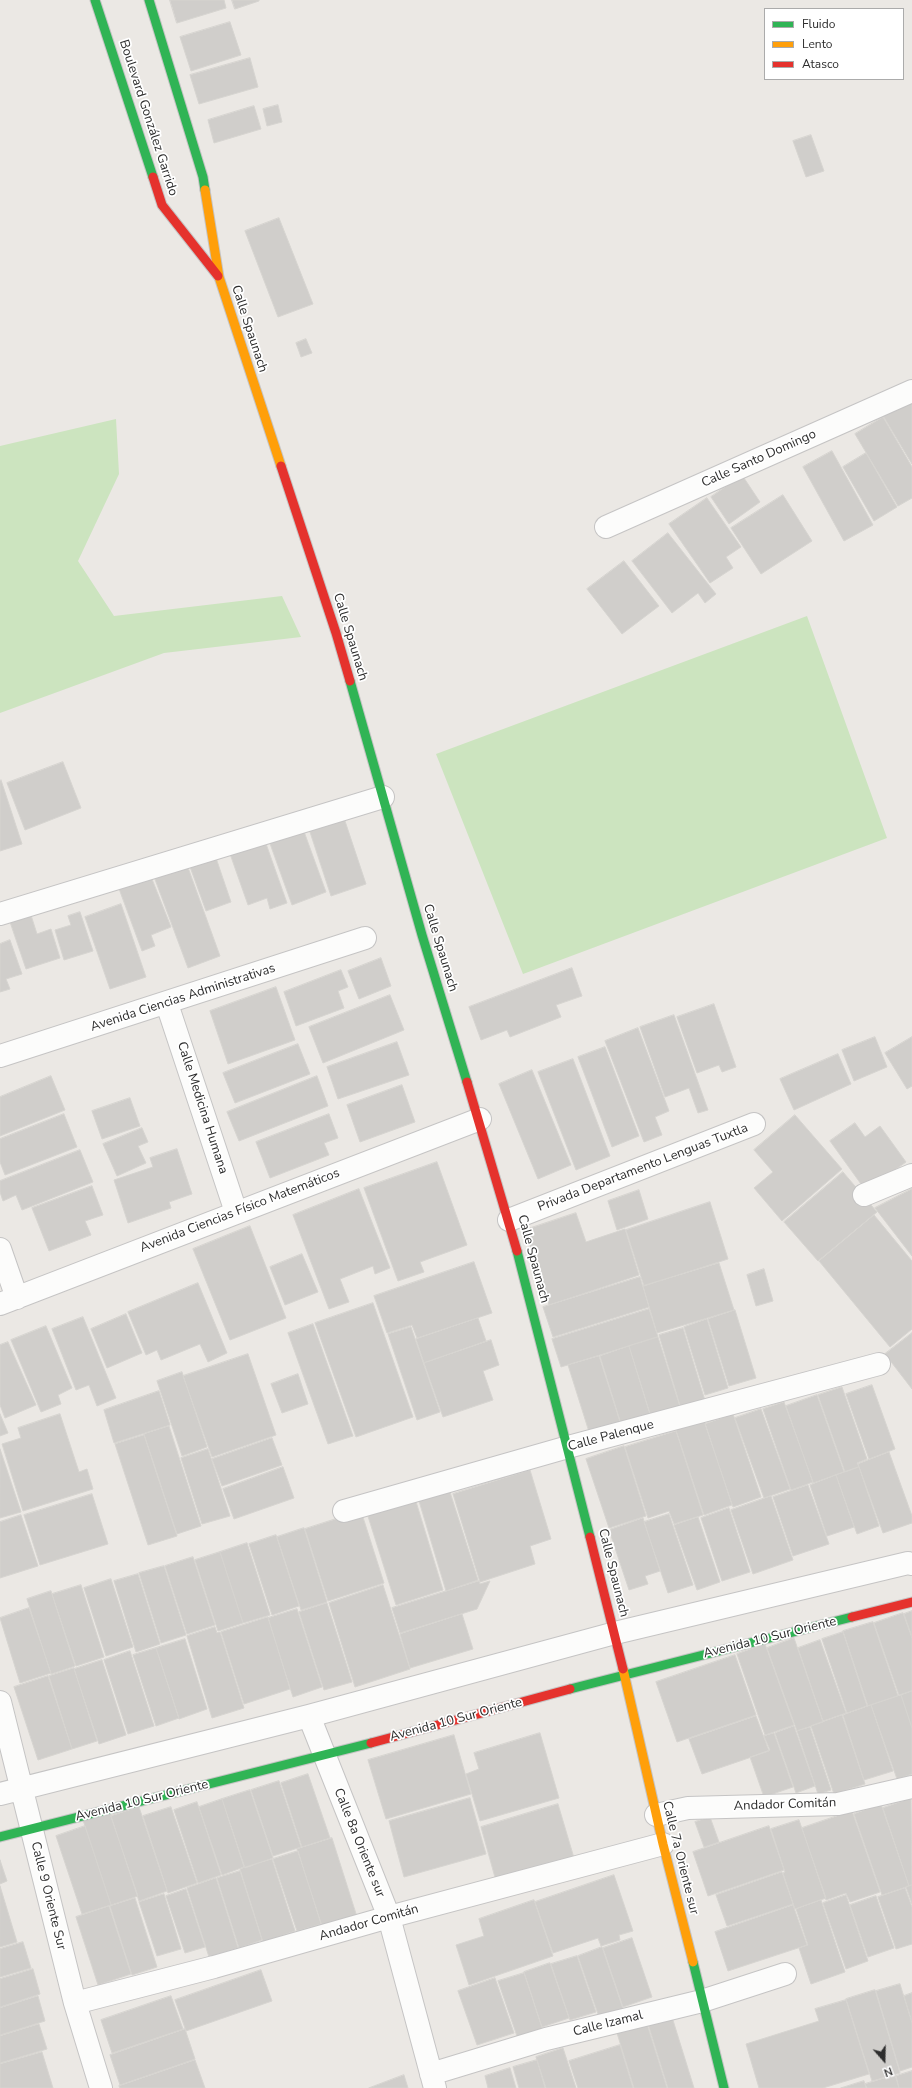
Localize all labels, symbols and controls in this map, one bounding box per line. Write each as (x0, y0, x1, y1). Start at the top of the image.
legend (764, 8, 904, 80)
text: Fluido (802, 16, 835, 32)
text: Lento (802, 36, 832, 52)
street label: Boulevard González Garrido (115, 38, 181, 198)
text: Atasco (802, 56, 839, 72)
street label: Calle Spaunach (228, 283, 270, 375)
street label: Calle Santo Domingo (699, 427, 819, 491)
street label: Calle Spaunach (329, 591, 371, 683)
street label: Calle Spaunach (419, 902, 461, 994)
street label: Avenida Ciencias Administrativas (89, 961, 277, 1035)
street label: Calle Medicina Humana (173, 1040, 231, 1176)
street label: Privada Departamento Lenguas Tuxtla (536, 1121, 750, 1215)
street label: Avenida Ciencias Físico Matemáticos (138, 1166, 342, 1256)
street label: Calle Spaunach (514, 1213, 552, 1305)
street label: Calle Palenque (566, 1417, 656, 1455)
street label: Calle Spaunach (594, 1527, 632, 1619)
street label: Avenida 10 Sur Oriente (702, 1614, 838, 1662)
street label: Avenida 10 Sur Oriente (388, 1695, 524, 1745)
street label: Avenida 10 Sur Oriente (74, 1777, 210, 1825)
street label: Calle 8a Oriente sur (330, 1786, 388, 1900)
street label: Andador Comitán (733, 1795, 837, 1815)
street label: Calle 7a Oriente sur (658, 1800, 702, 1916)
street label: Calle 9 Oriente Sur (27, 1840, 69, 1952)
street label: Andador Comitán (318, 1901, 420, 1945)
street label: Calle Izamal (571, 2008, 645, 2040)
north arrow (864, 2040, 904, 2080)
text: N (882, 2063, 895, 2080)

